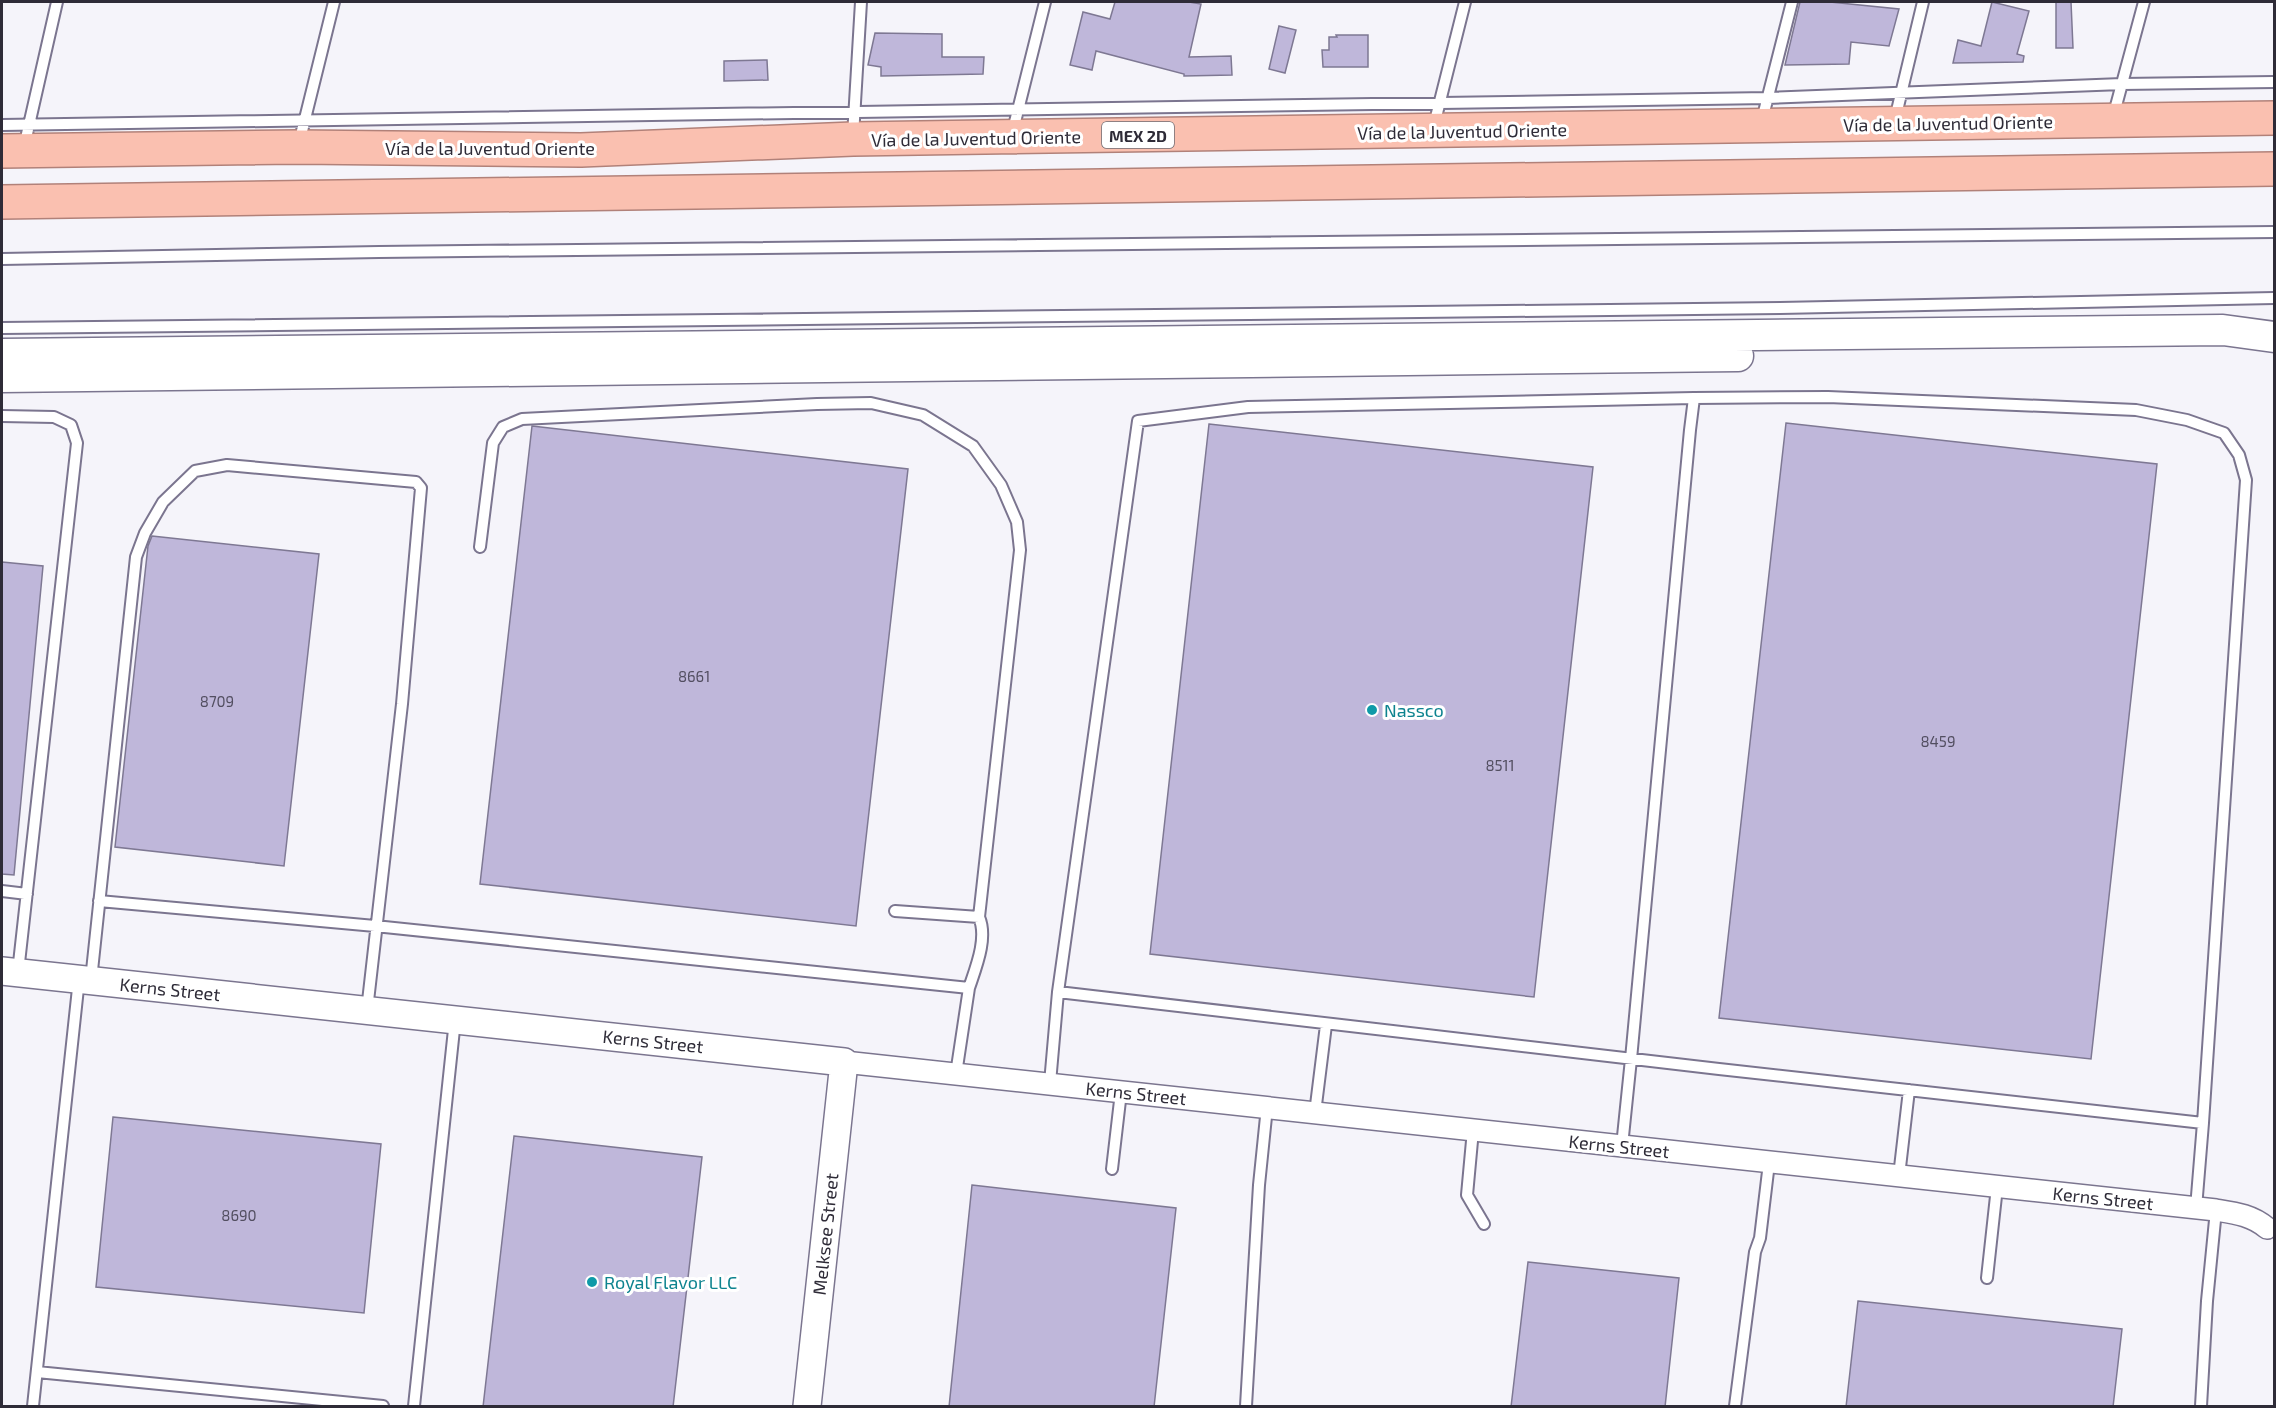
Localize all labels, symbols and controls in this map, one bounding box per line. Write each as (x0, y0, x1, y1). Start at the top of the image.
street label: Vía de la Juventud Oriente (1843, 110, 2053, 136)
street label: Vía de la Juventud Oriente (1357, 118, 1567, 144)
road number: MEX 2D (1102, 122, 1174, 148)
street label: Vía de la Juventud Oriente (871, 125, 1081, 151)
street label: Vía de la Juventud Oriente (385, 137, 595, 159)
house number: 8661 (678, 667, 710, 685)
house number: 8709 (200, 692, 234, 710)
place label: Nassco (1384, 699, 1444, 721)
marker: Nassco (1365, 703, 1379, 717)
house number: 8459 (1921, 732, 1955, 750)
house number: 8511 (1485, 756, 1515, 774)
street label: Kerns Street (119, 973, 221, 1005)
street label: Kerns Street (602, 1025, 704, 1057)
street label: Kerns Street (1085, 1077, 1187, 1109)
street label: Kerns Street (1568, 1130, 1670, 1162)
street label: Melksee Street (808, 1172, 842, 1296)
street label: Kerns Street (2052, 1182, 2154, 1214)
house number: 8690 (221, 1206, 257, 1224)
place label: Royal Flavor LLC (604, 1271, 737, 1293)
marker: Royal Flavor LLC (585, 1275, 599, 1289)

